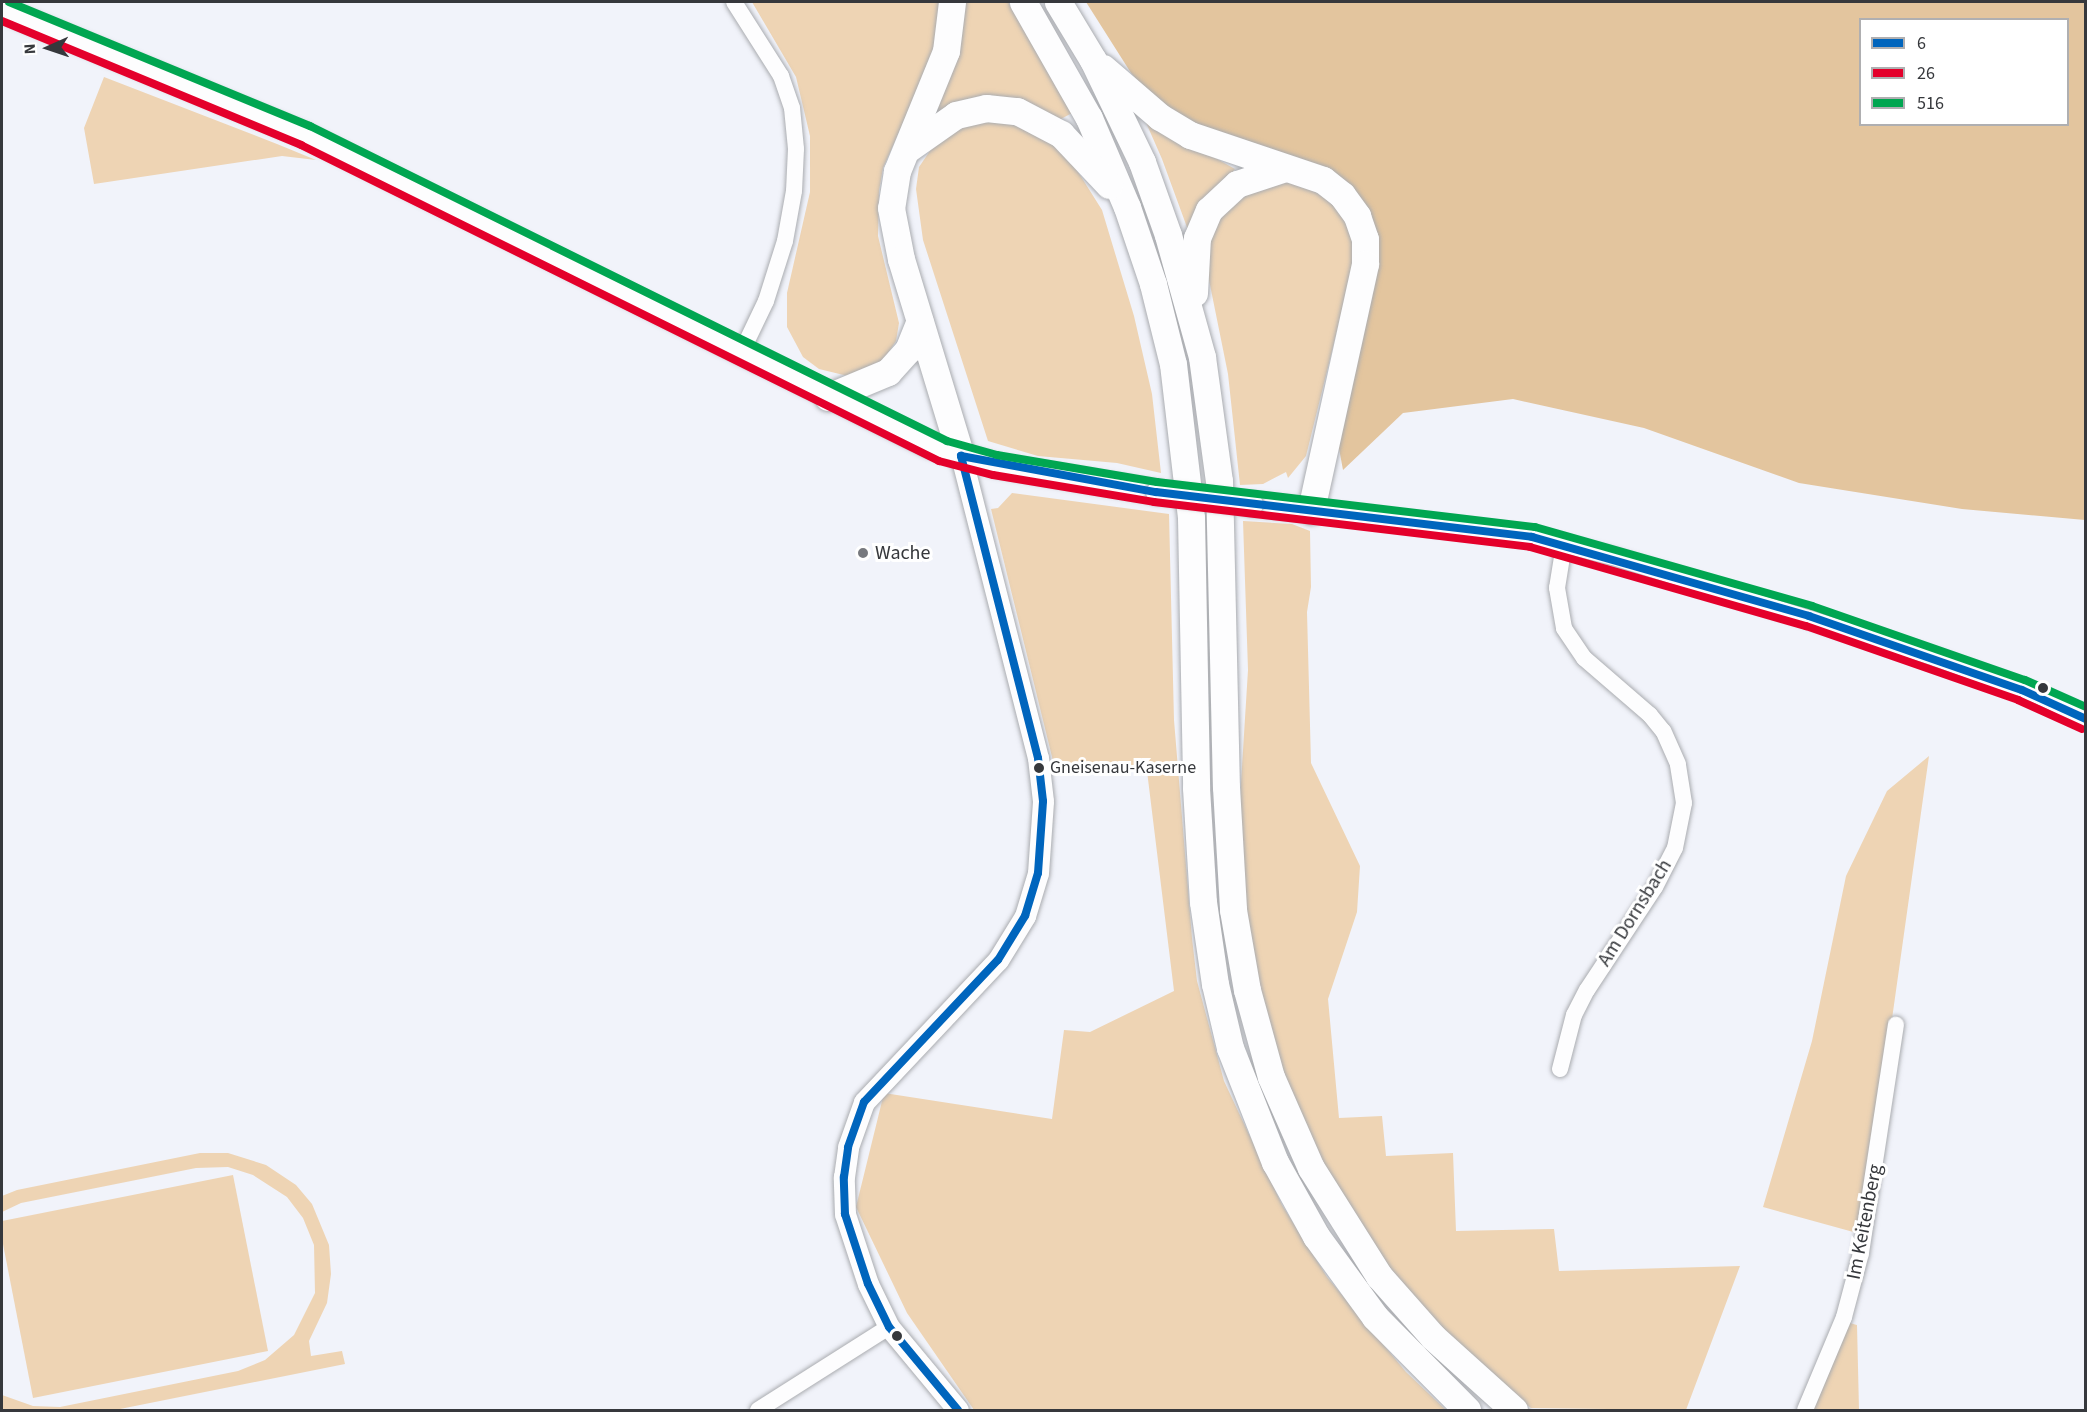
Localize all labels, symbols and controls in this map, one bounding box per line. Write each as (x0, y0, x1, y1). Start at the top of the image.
north arrow (18, 18, 78, 78)
legend (1859, 18, 2069, 126)
text: 6 (1917, 31, 1926, 56)
text: N (19, 43, 41, 55)
text: 26 (1917, 61, 1935, 86)
text: 516 (1917, 91, 1944, 116)
place label: Wache (875, 541, 930, 565)
marker: Wache (856, 546, 870, 560)
unlabelled marker (2037, 682, 2049, 694)
place label: Gneisenau-Kaserne (1050, 757, 1196, 779)
marker: Gneisenau-Kaserne (1033, 762, 1045, 774)
street label: Am Dornsbach (1593, 855, 1677, 971)
street label: Im Keitenberg (1842, 1162, 1888, 1282)
unlabelled marker (891, 1330, 903, 1342)

